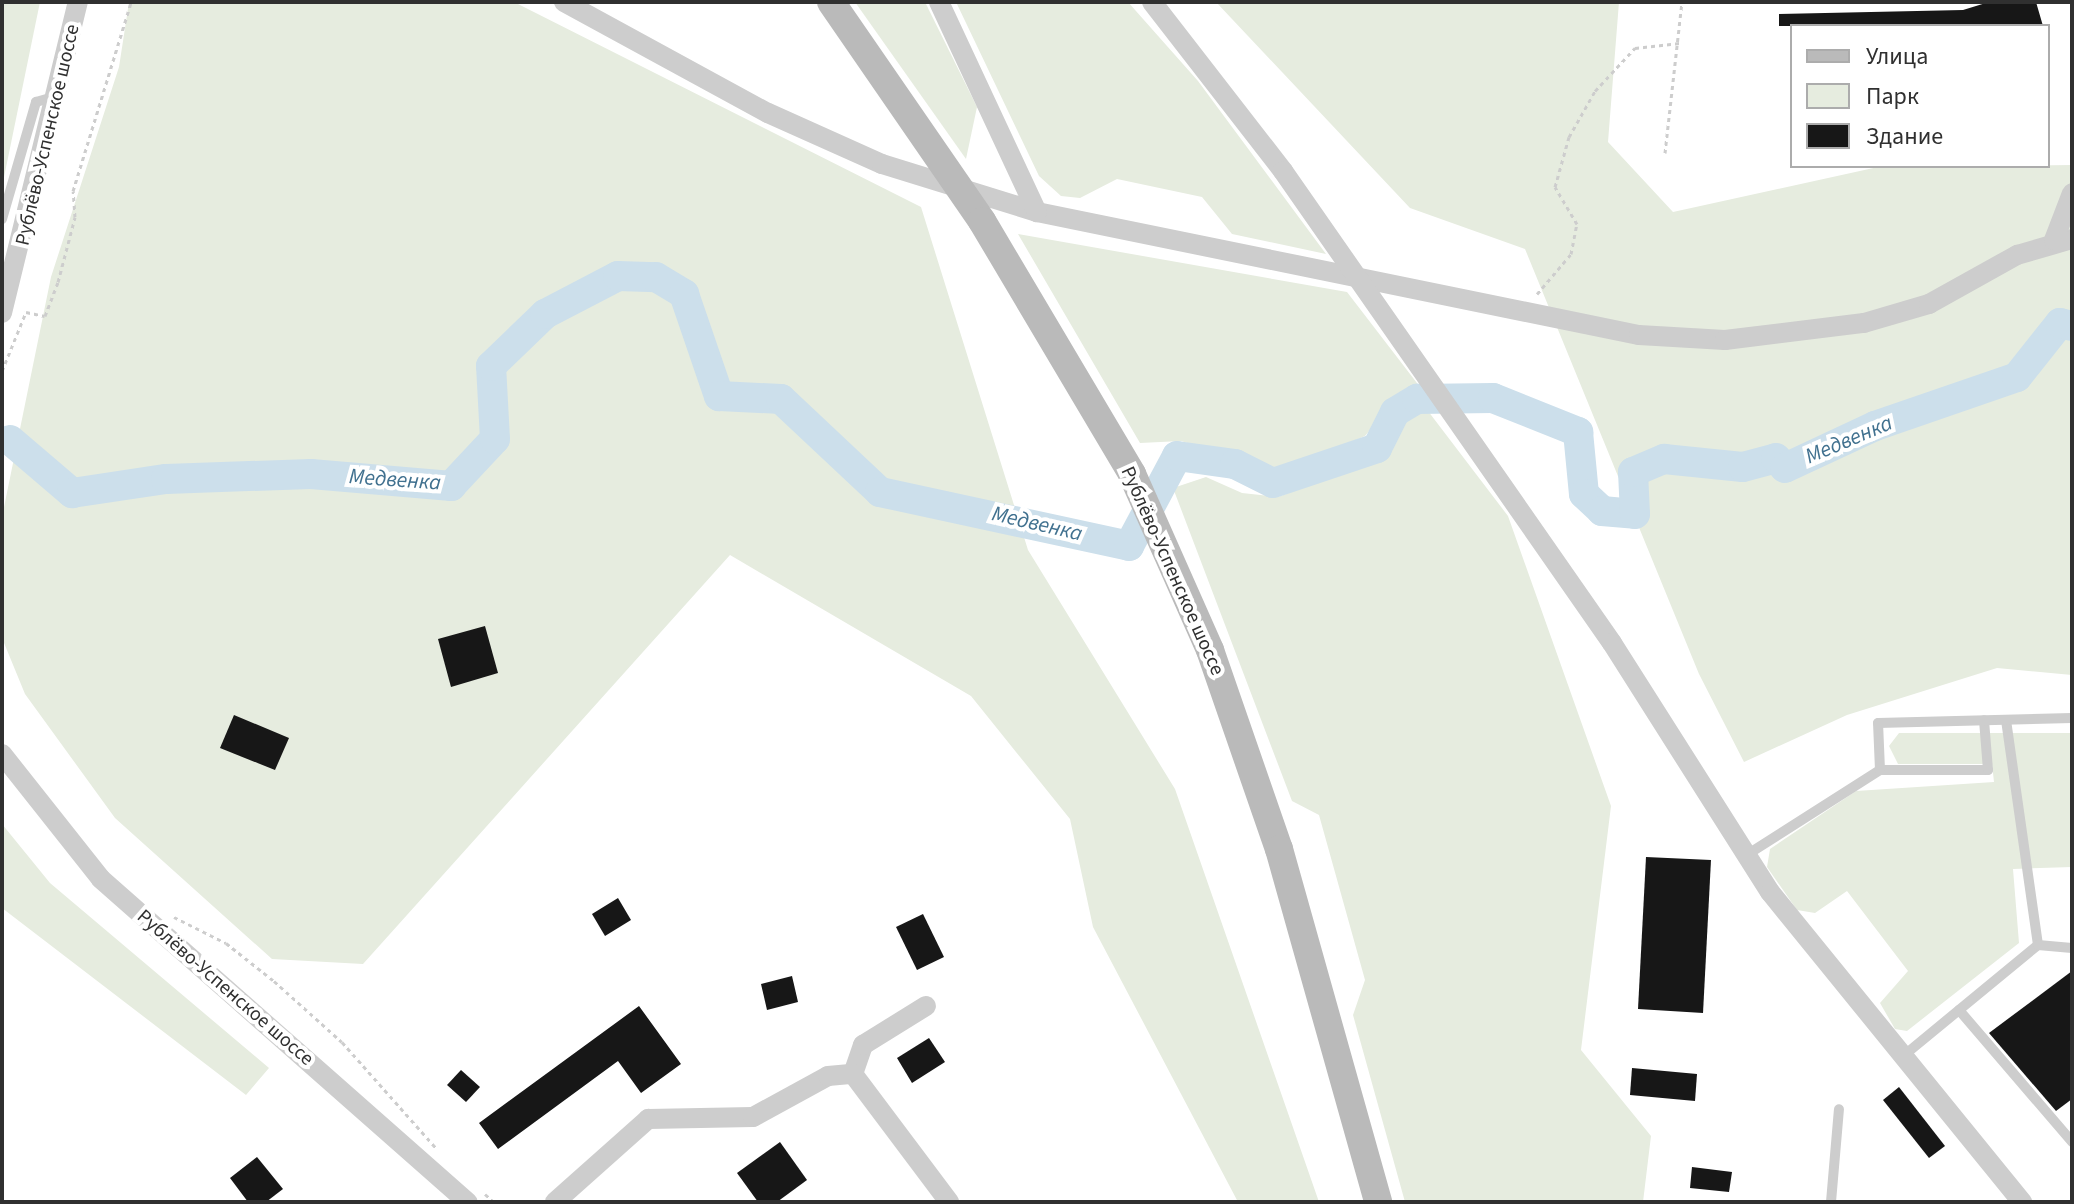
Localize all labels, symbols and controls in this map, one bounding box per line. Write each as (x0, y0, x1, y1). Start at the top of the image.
street label: Рублёво-Успенское шоссе (11, 22, 85, 248)
legend (1790, 24, 2050, 168)
text: Улица (1866, 39, 1928, 74)
text: Парк (1866, 79, 1919, 114)
text: Здание (1866, 119, 1943, 154)
water label: Медвенка (1801, 410, 1897, 470)
street label: Рублёво-Успенское шоссе (1115, 463, 1229, 679)
water label: Медвенка (348, 464, 442, 496)
water label: Медвенка (989, 501, 1085, 547)
street label: Рублёво-Успенское шоссе (132, 905, 318, 1071)

